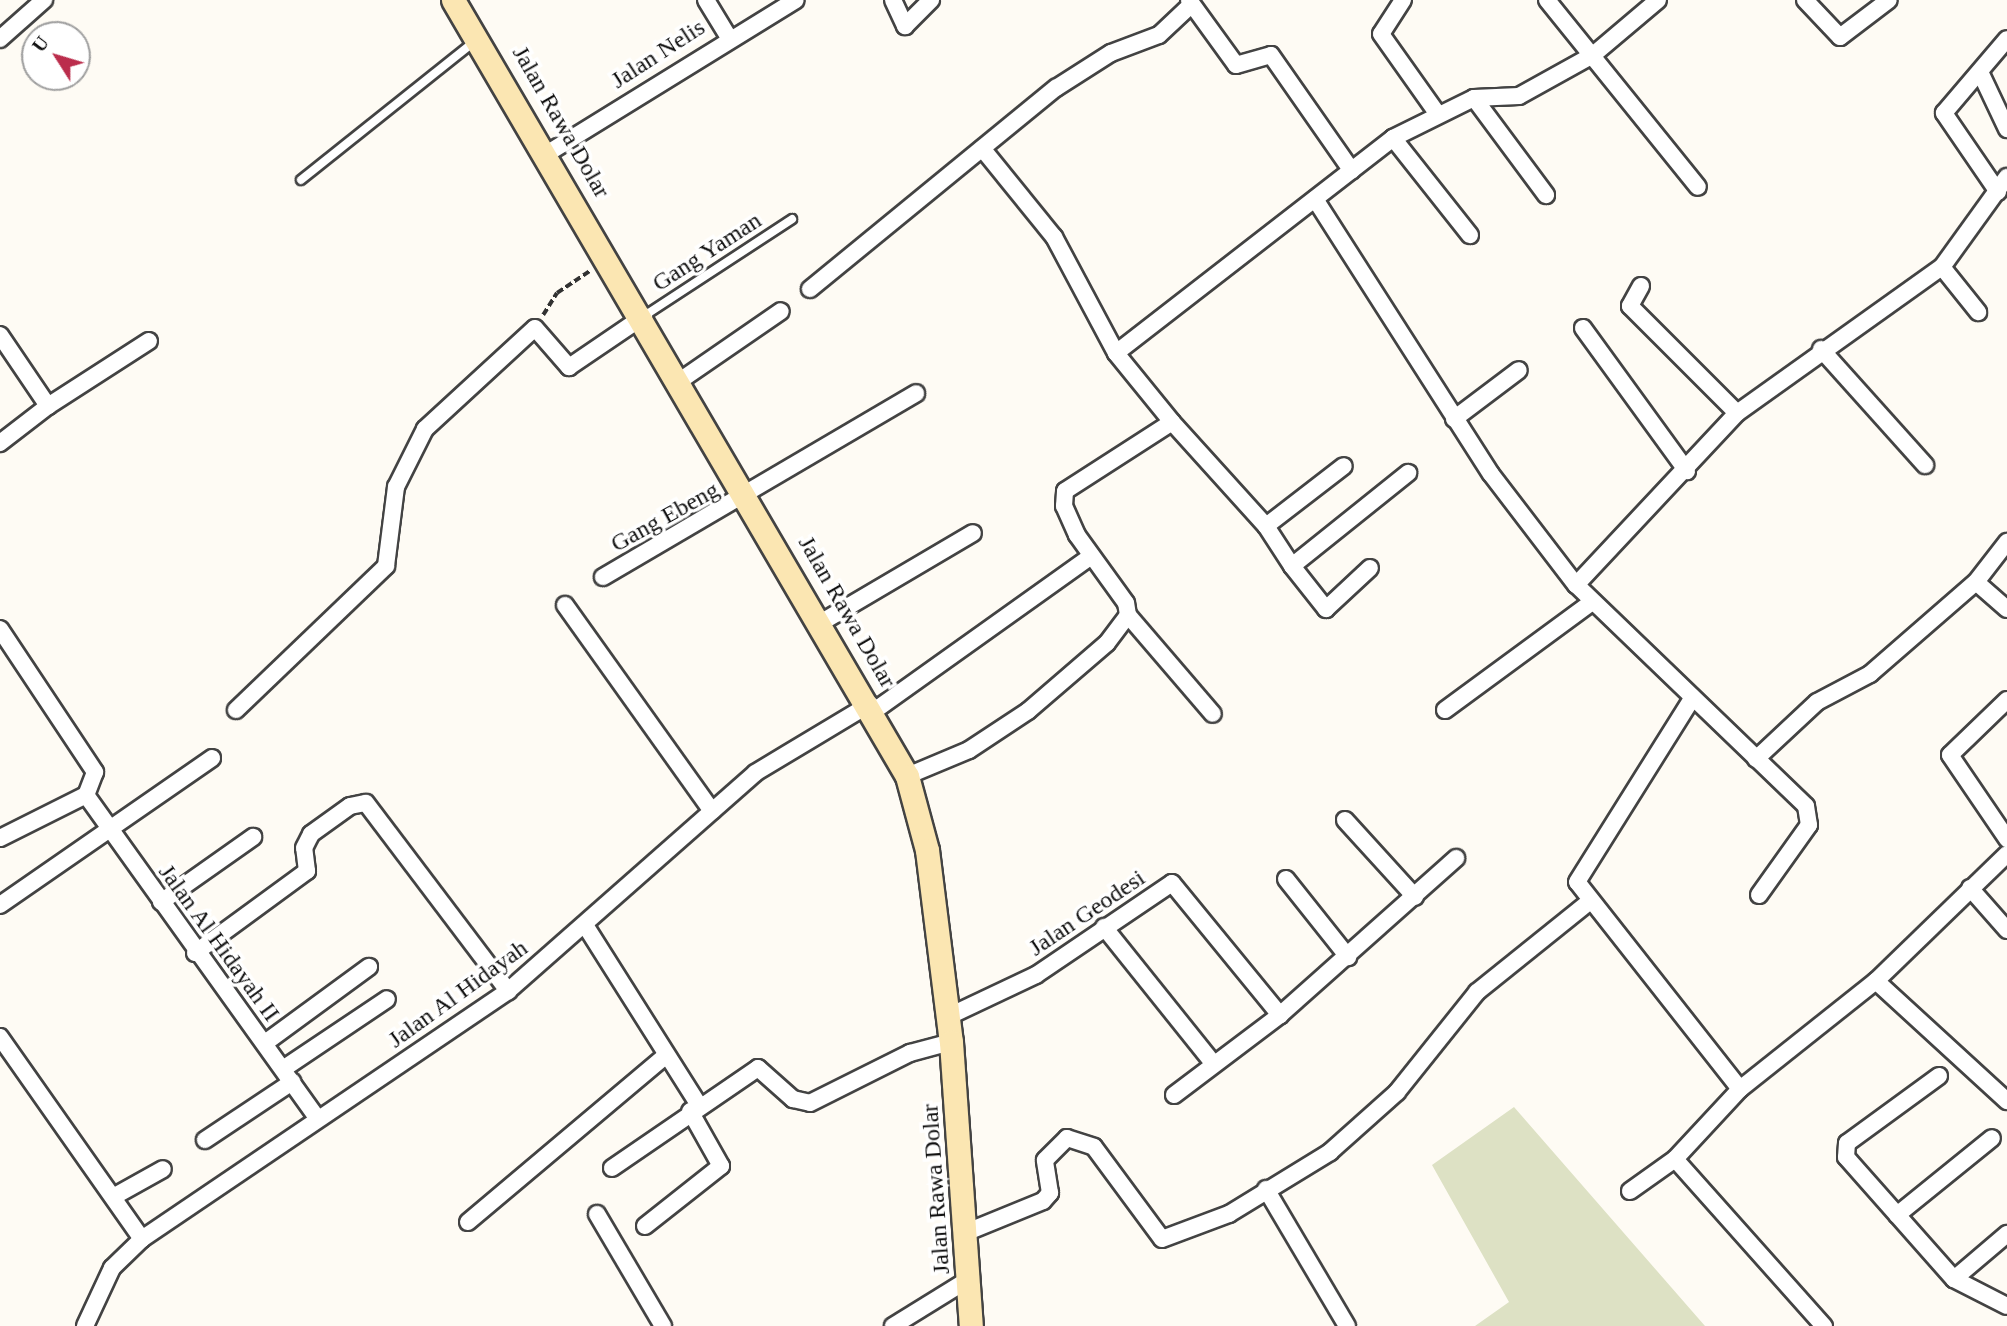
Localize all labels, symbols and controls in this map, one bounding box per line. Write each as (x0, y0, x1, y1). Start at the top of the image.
street label: Jalan Nelis (606, 13, 710, 95)
north arrow (21, 21, 91, 91)
text: U (28, 32, 53, 56)
street label: Jalan Rawa Dolar (506, 41, 616, 203)
street label: Gang Yaman (647, 206, 767, 298)
street label: Gang Ebeng (606, 475, 724, 559)
street label: Jalan Rawa Dolar (792, 531, 902, 693)
street label: Jalan Al Hidayah II (152, 858, 286, 1028)
street label: Jalan Geodesi (1023, 864, 1151, 962)
street label: Jalan Al Hidayah (382, 933, 534, 1055)
street label: Jalan Rawa Dolar (916, 1103, 956, 1275)

